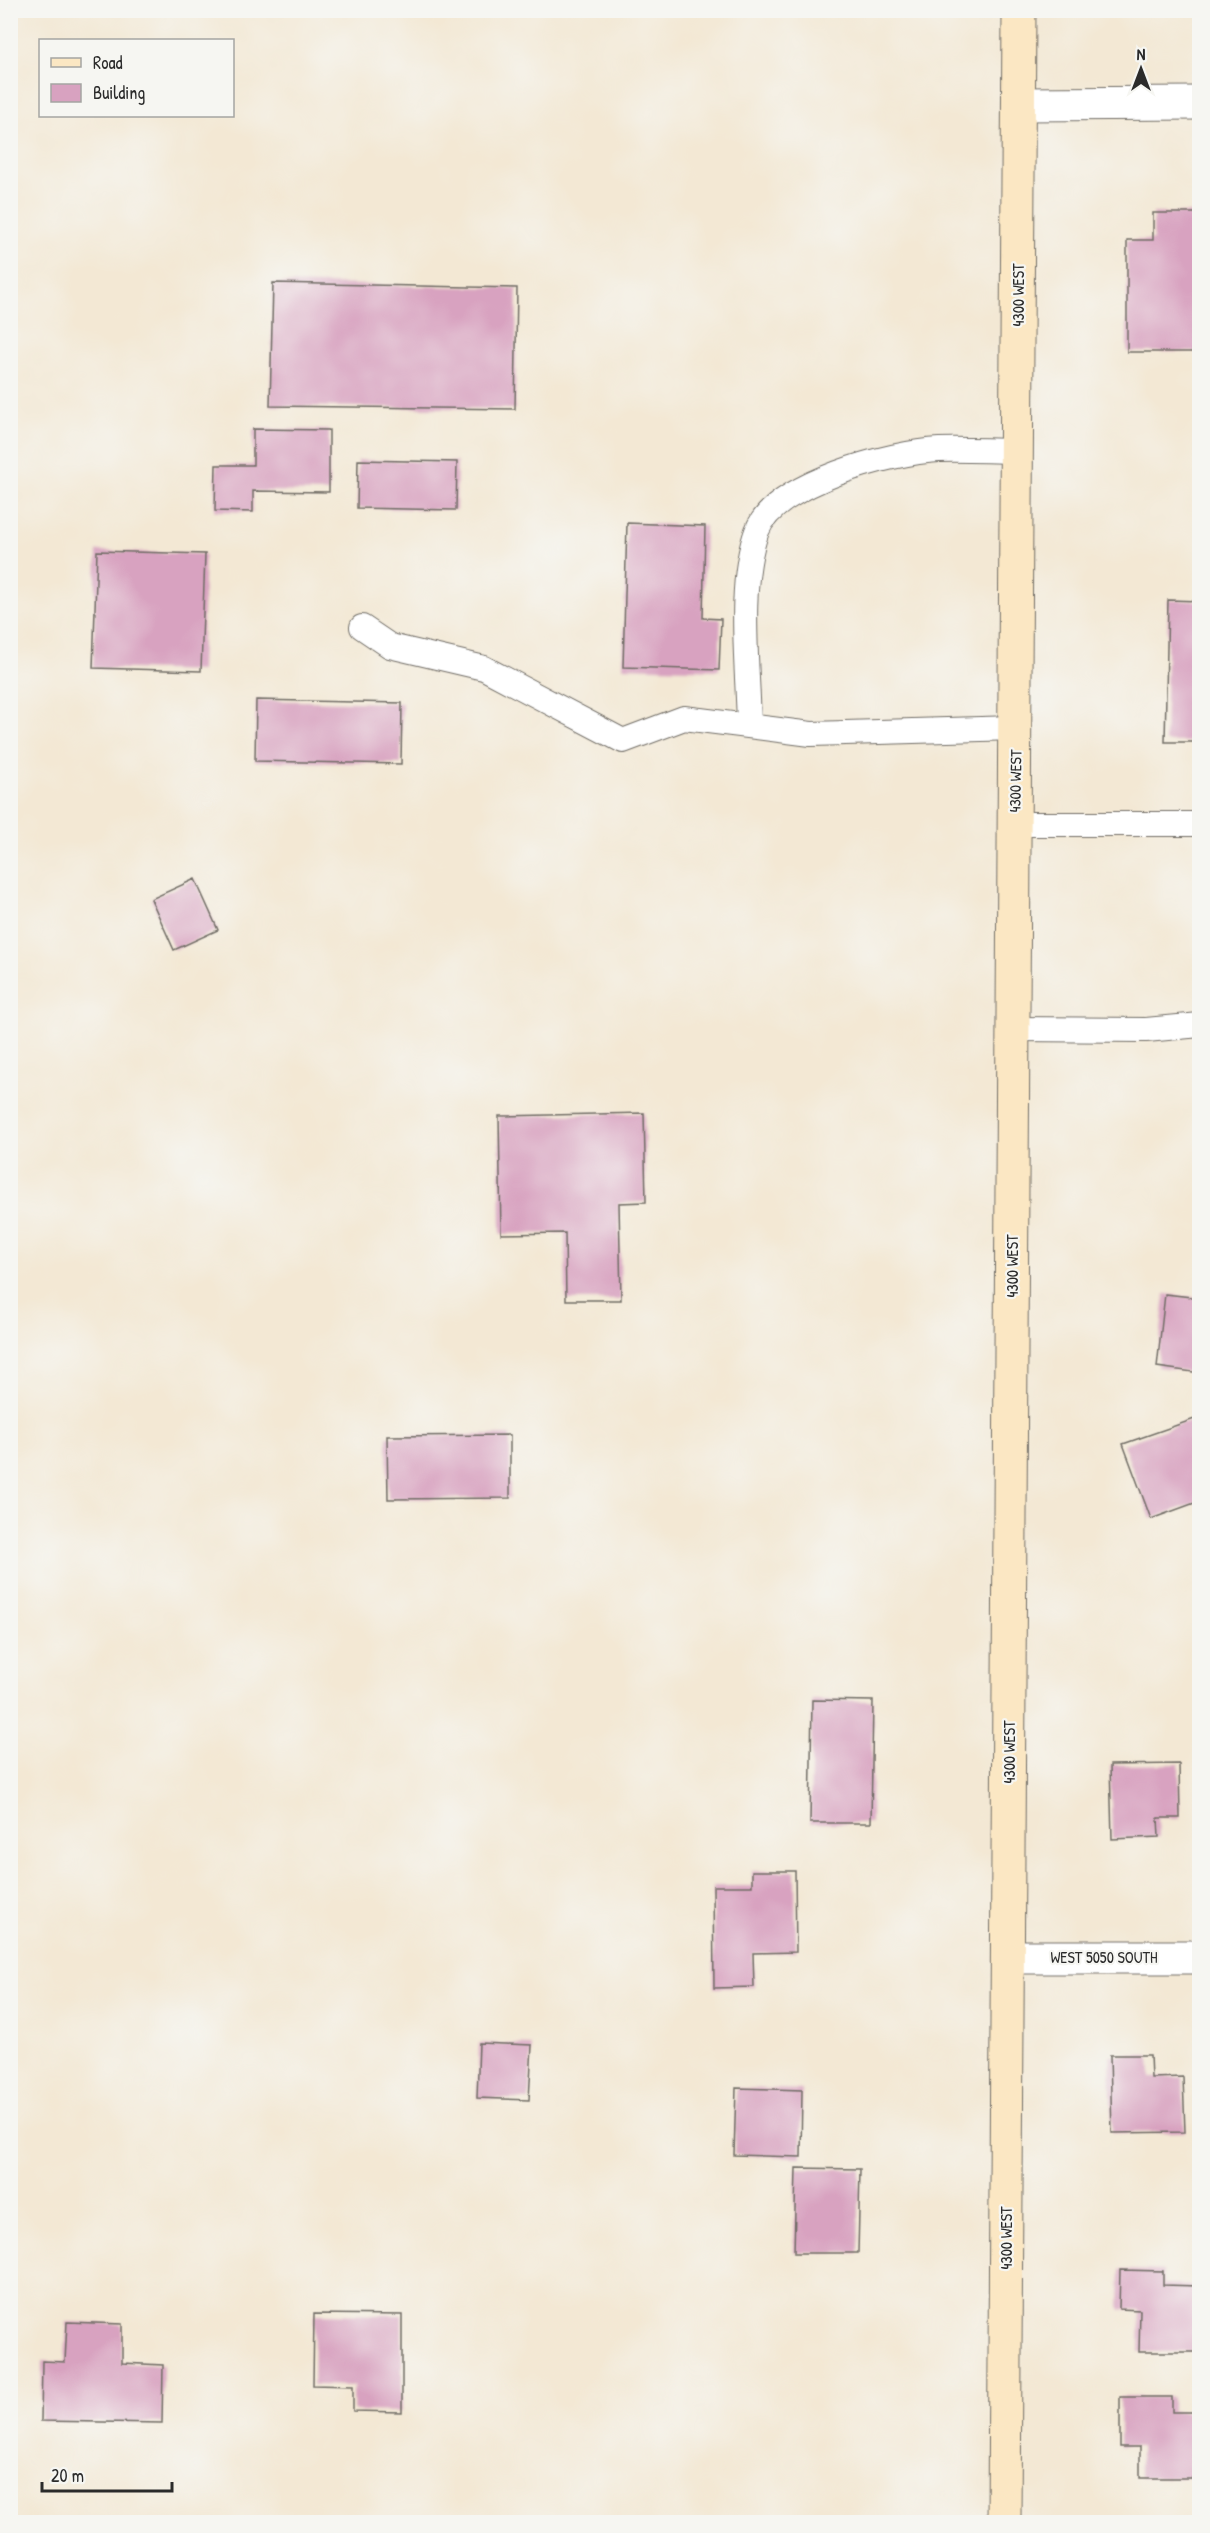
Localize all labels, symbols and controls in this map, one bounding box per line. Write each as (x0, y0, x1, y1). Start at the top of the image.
legend (39, 39, 234, 117)
north arrow (1111, 39, 1171, 99)
text: N (1137, 43, 1146, 65)
text: Road (93, 50, 123, 75)
text: Building (93, 80, 145, 105)
street label: 4300 WEST (1007, 263, 1029, 326)
street label: 4300 WEST (1003, 749, 1027, 813)
street label: 4300 WEST (1001, 1234, 1023, 1297)
street label: 4300 WEST (998, 1720, 1020, 1783)
street label: WEST 5050 SOUTH (1050, 1946, 1158, 1968)
street label: 4300 WEST (995, 2206, 1017, 2269)
scale bar (42, 2455, 172, 2493)
text: 20 m (51, 2463, 84, 2488)

